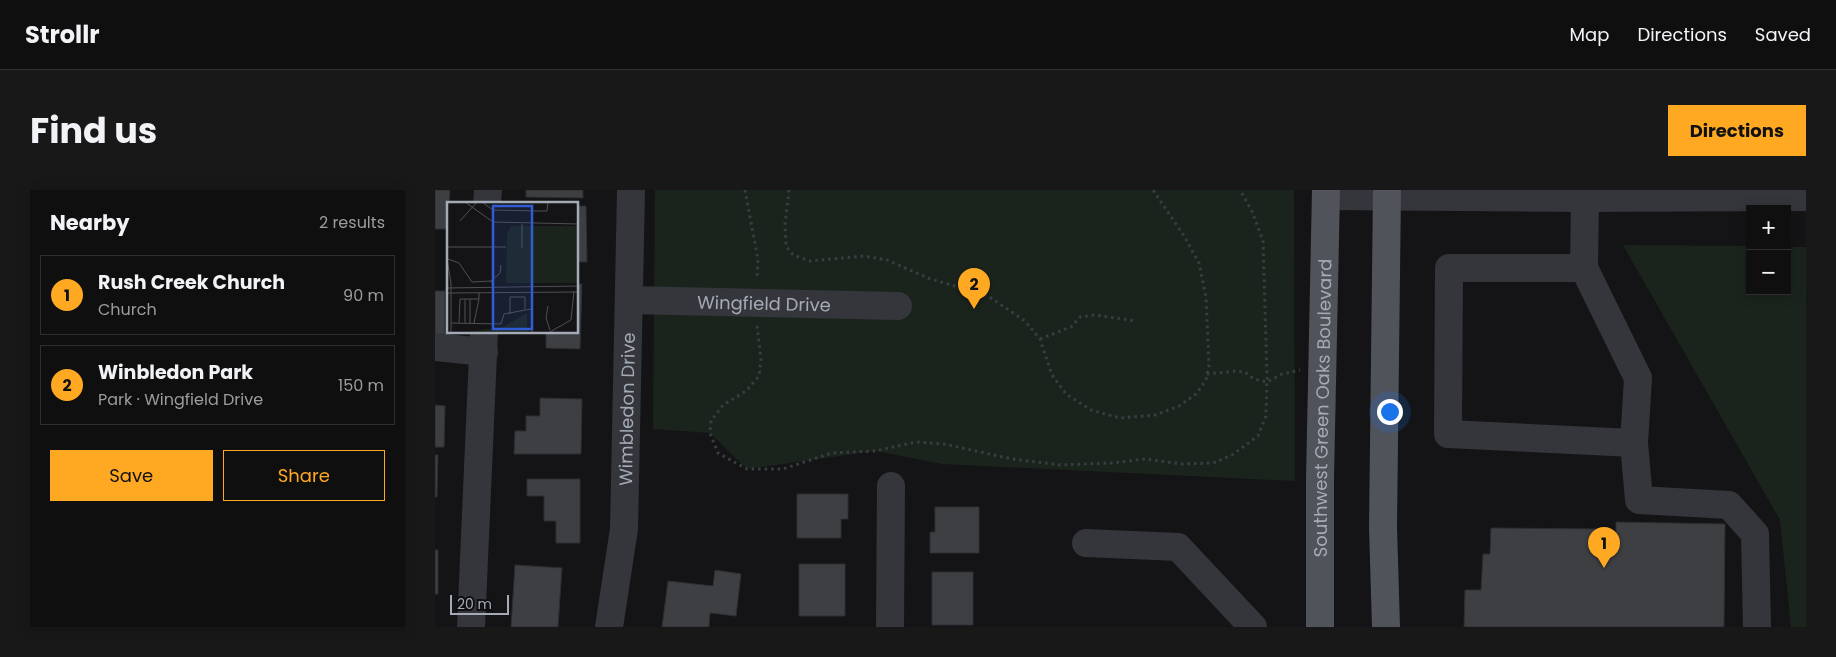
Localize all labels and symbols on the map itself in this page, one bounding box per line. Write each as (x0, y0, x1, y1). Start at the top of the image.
inset map (447, 202, 579, 334)
street label: Southwest Green Oaks Boulevard (1307, 258, 1337, 557)
pin: 2 (958, 268, 990, 309)
street label: Wingfield Drive (697, 289, 831, 317)
street label: Wimbledon Drive (612, 332, 641, 486)
your location (1377, 399, 1403, 425)
pin: 1 (1588, 527, 1620, 568)
scale bar (450, 592, 509, 615)

